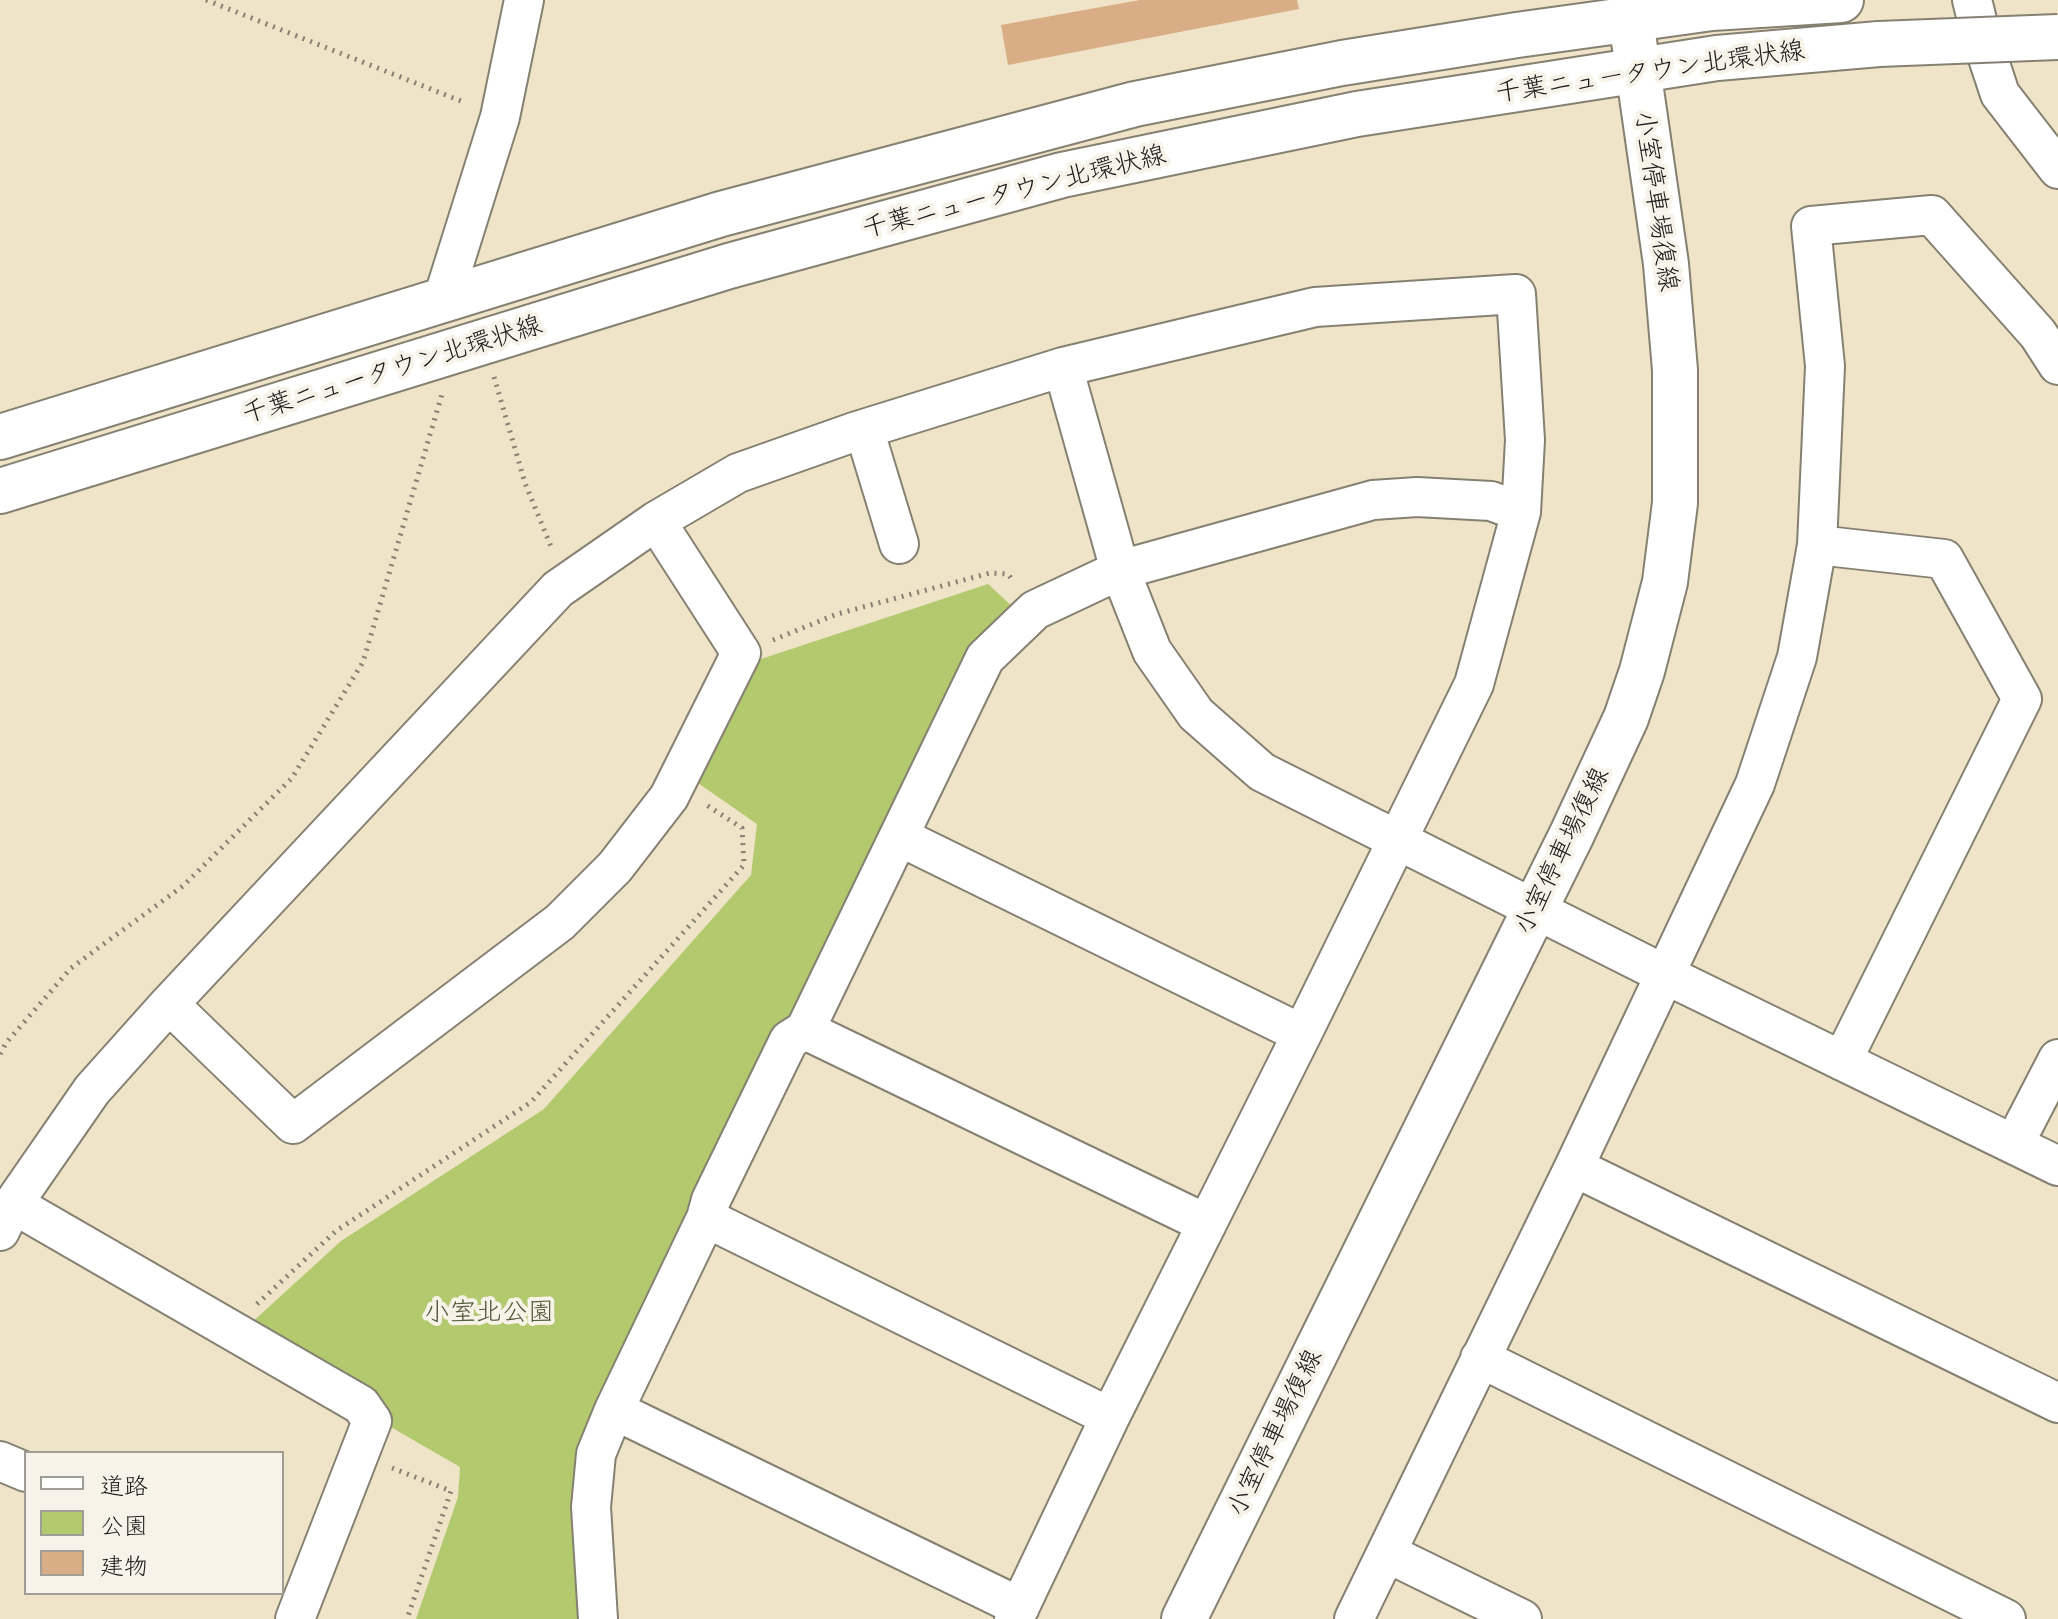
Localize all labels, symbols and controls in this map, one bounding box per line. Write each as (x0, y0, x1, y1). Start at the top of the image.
street label: 千葉ニュータウン北環状線 (1493, 35, 1807, 109)
street label: 小室停車場復線 (1628, 109, 1684, 293)
street label: 千葉ニュータウン北環状線 (859, 139, 1169, 245)
street label: 千葉ニュータウン北環状線 (238, 309, 546, 431)
street label: 小室停車場復線 (1508, 762, 1616, 940)
park label: 小室北公園 (424, 1297, 554, 1329)
street label: 小室停車場復線 (1221, 1344, 1329, 1522)
legend (24, 1451, 284, 1595)
text: 道路 (100, 1470, 148, 1500)
text: 公園 (100, 1510, 148, 1540)
text: 建物 (100, 1550, 148, 1580)

